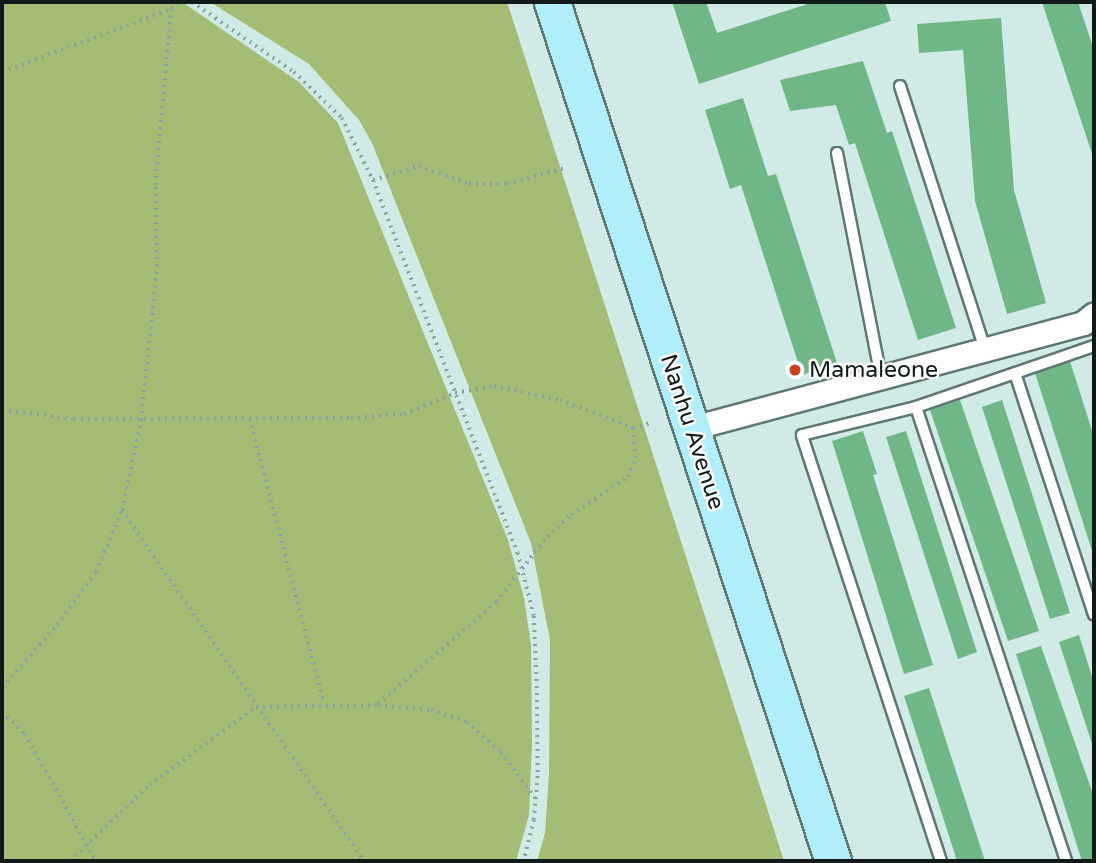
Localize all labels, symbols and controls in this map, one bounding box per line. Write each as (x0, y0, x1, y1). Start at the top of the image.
street label: Nanhu Avenue (654, 351, 730, 513)
place label: Mamaleone (809, 356, 938, 384)
marker: Mamaleone (787, 362, 803, 378)

